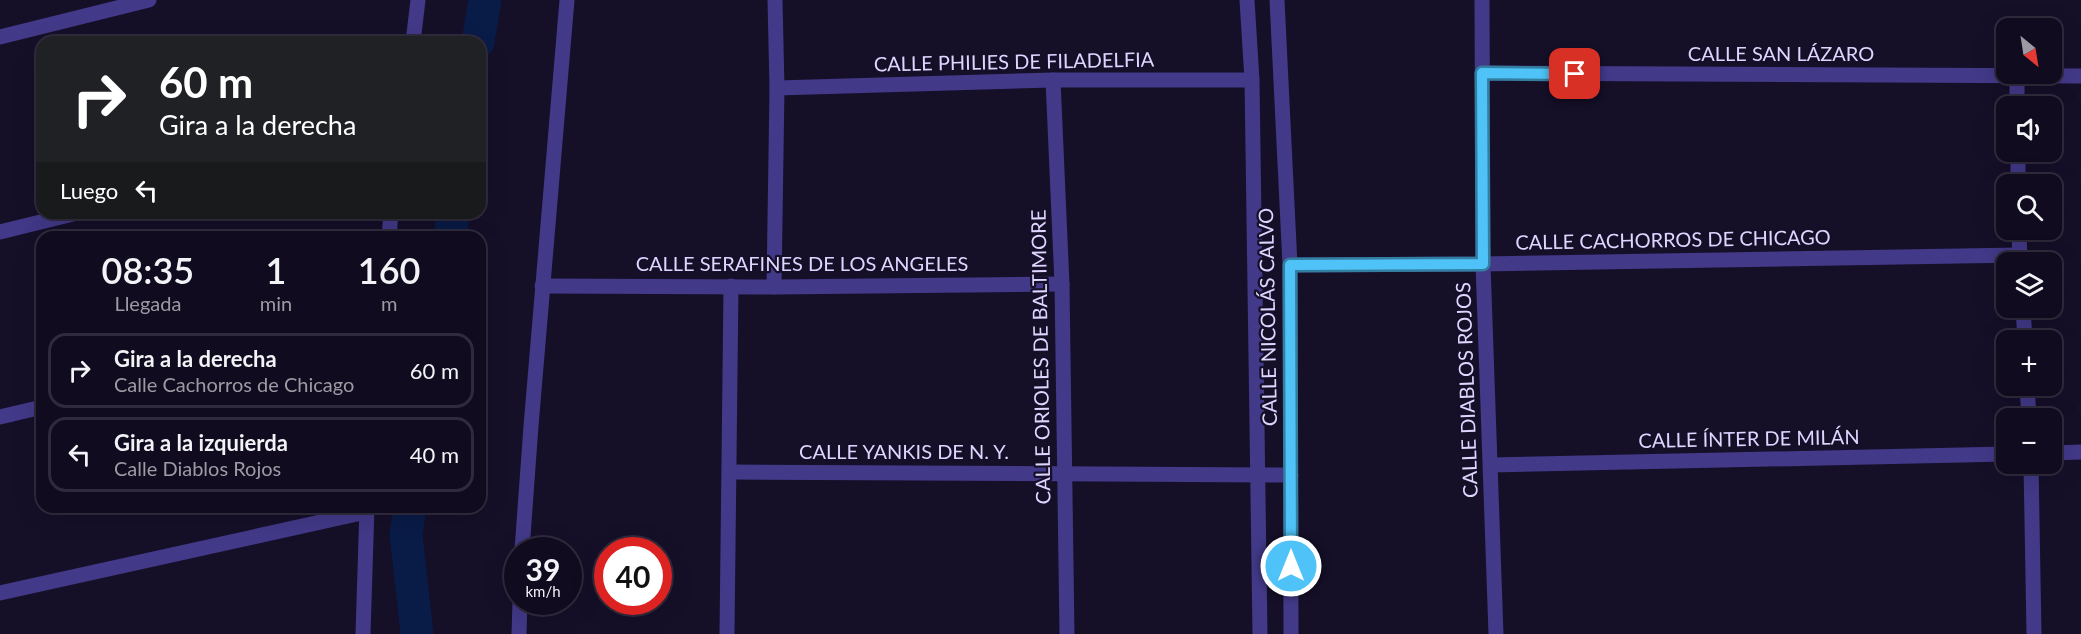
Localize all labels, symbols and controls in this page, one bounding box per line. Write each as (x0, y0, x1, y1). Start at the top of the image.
north arrow (1996, 18, 2062, 84)
map controls (1996, 18, 2062, 474)
street label: CALLE SAN LÁZARO (1688, 41, 1874, 65)
street label: CALLE PHILIES DE FILADELFIA (874, 47, 1155, 75)
pin (1549, 48, 1600, 99)
text: 60 m (159, 57, 253, 107)
icon: arrive (1558, 57, 1591, 90)
icon: right (60, 60, 138, 138)
button: sound (1996, 96, 2062, 162)
text: Gira a la derecha (159, 108, 356, 141)
icon: left (130, 174, 163, 207)
button: search (1996, 174, 2062, 240)
text: Luego (60, 177, 118, 204)
street label: CALLE NICOLÁS CALVO (1253, 208, 1281, 426)
street label: CALLE ORIOLES DE BALTIMORE (1025, 209, 1055, 505)
street label: CALLE CACHORROS DE CHICAGO (1515, 224, 1831, 254)
text: 08:35 (102, 248, 194, 292)
text: 1 (266, 248, 286, 292)
text: 160 (358, 248, 420, 292)
street label: CALLE SERAFINES DE LOS ANGELES (636, 251, 968, 275)
button: layers (1996, 252, 2062, 318)
street label: CALLE DIABLOS ROJOS (1450, 282, 1482, 498)
text: Llegada (114, 291, 181, 315)
text: min (260, 291, 292, 315)
text: m (381, 291, 397, 315)
button: + (1996, 330, 2062, 396)
text: Gira a la derecha (114, 345, 277, 372)
icon: right (63, 354, 96, 387)
text: 60 m (410, 357, 459, 384)
text: Calle Cachorros de Chicago (114, 372, 354, 396)
button: − (1996, 408, 2062, 474)
street label: CALLE ÍNTER DE MILÁN (1638, 424, 1860, 452)
text: Gira a la izquierda (114, 429, 288, 456)
icon: left (63, 438, 96, 471)
street label: CALLE YANKIS DE N. Y. (799, 439, 1009, 463)
text: 40 m (410, 441, 459, 468)
text: Calle Diablos Rojos (114, 456, 281, 480)
position arrow (1259, 534, 1323, 598)
speed limit sign: 40 (594, 537, 672, 615)
text: 39 (526, 551, 560, 587)
text: km/h (525, 582, 561, 600)

